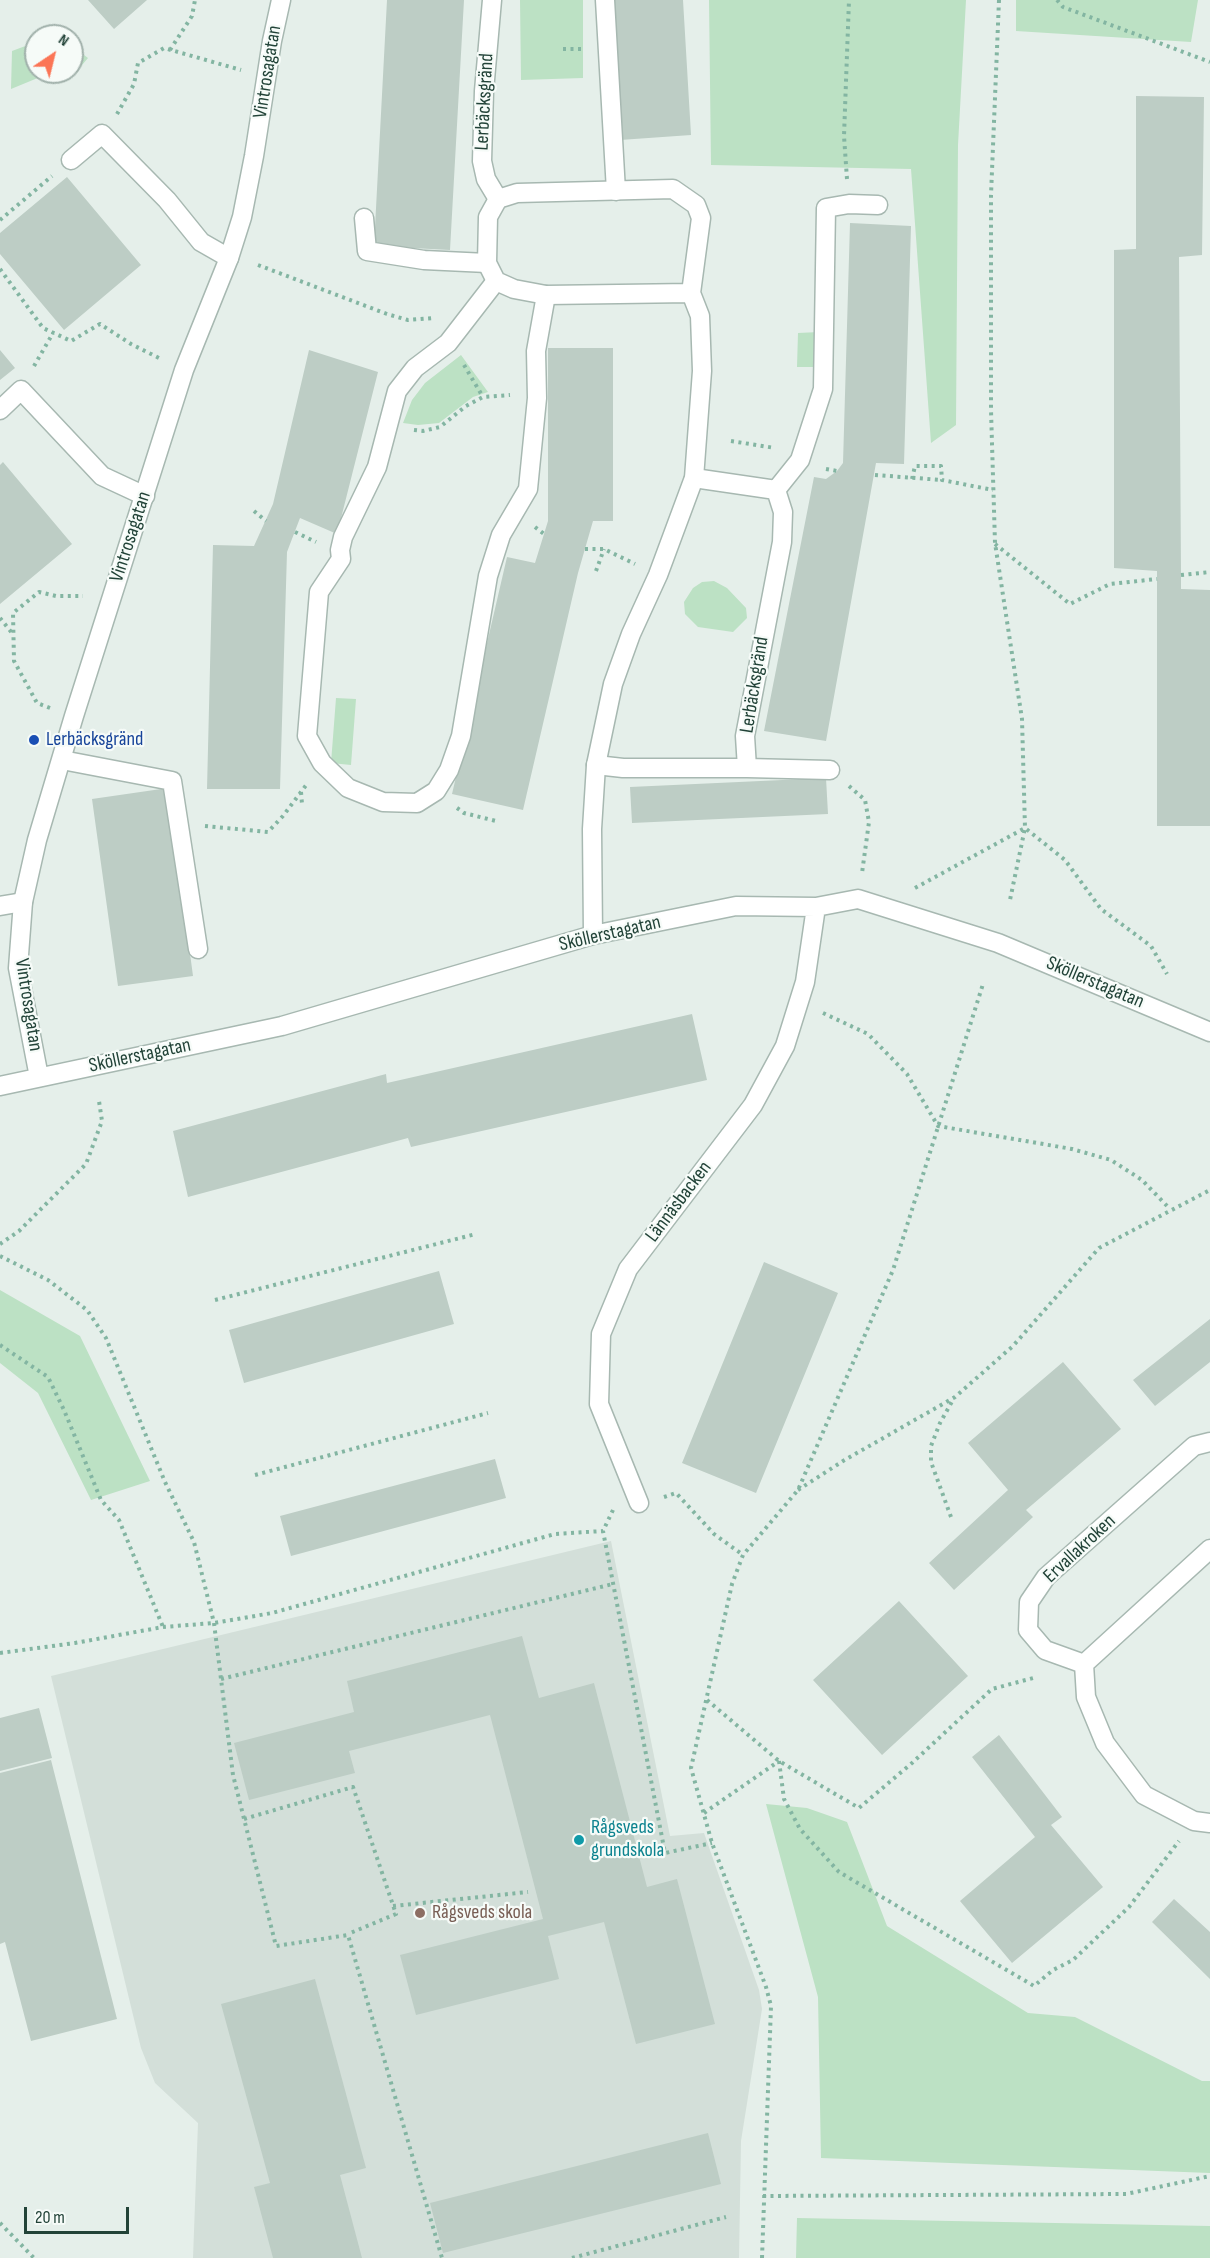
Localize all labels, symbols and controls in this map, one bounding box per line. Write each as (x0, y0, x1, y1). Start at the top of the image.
north arrow (24, 24, 84, 84)
street label: Vintrosagatan (249, 24, 287, 120)
text: N (55, 30, 72, 51)
street label: Lerbäcksgränd (470, 53, 500, 151)
street label: Vintrosagatan (105, 489, 157, 585)
street label: Lerbäcksgränd (736, 635, 774, 735)
place label: Lerbäcksgränd (46, 728, 143, 752)
marker: Lerbäcksgränd (27, 733, 41, 747)
street label: Sköllerstagatan (557, 911, 663, 957)
street label: Sköllerstagatan (1043, 952, 1147, 1014)
street label: Vintrosagatan (9, 957, 47, 1053)
street label: Sköllerstagatan (87, 1033, 193, 1079)
street label: Lännäsbacken (641, 1157, 717, 1247)
street label: Ervallakroken (1039, 1510, 1121, 1588)
place label: Rågsveds grundskola (591, 1816, 664, 1863)
marker: Rågsveds grundskola (572, 1833, 586, 1847)
place label: Rågsveds skola (432, 1901, 532, 1925)
marker: Rågsveds skola (413, 1906, 427, 1920)
scale bar (27, 2195, 132, 2233)
text: 20 m (35, 2207, 65, 2228)

